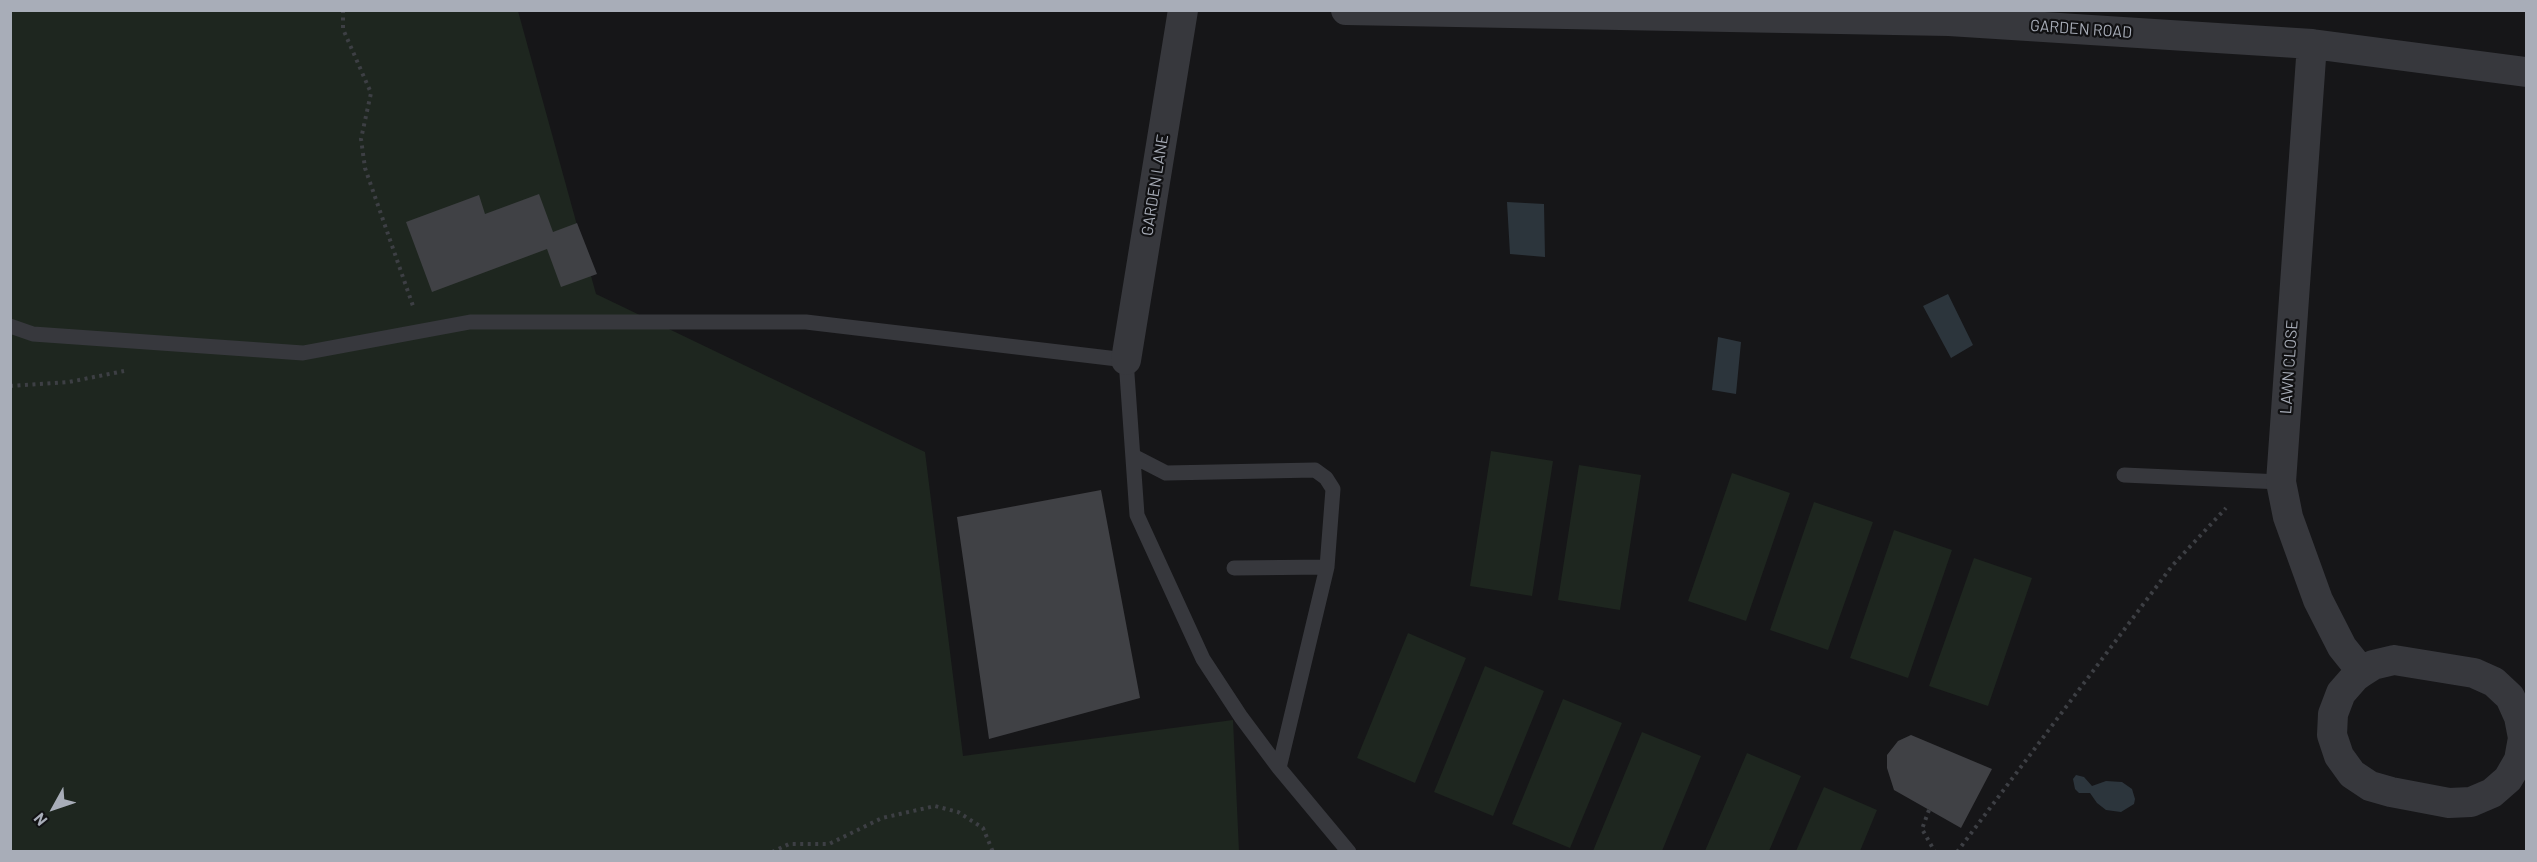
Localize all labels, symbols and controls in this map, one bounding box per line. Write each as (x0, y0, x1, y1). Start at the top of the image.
street label: GARDEN ROAD (2029, 16, 2133, 42)
street label: GARDEN LANE (1137, 133, 1173, 237)
street label: LAWN CLOSE (2276, 319, 2302, 415)
north arrow (24, 778, 84, 838)
text: N (29, 810, 51, 830)

